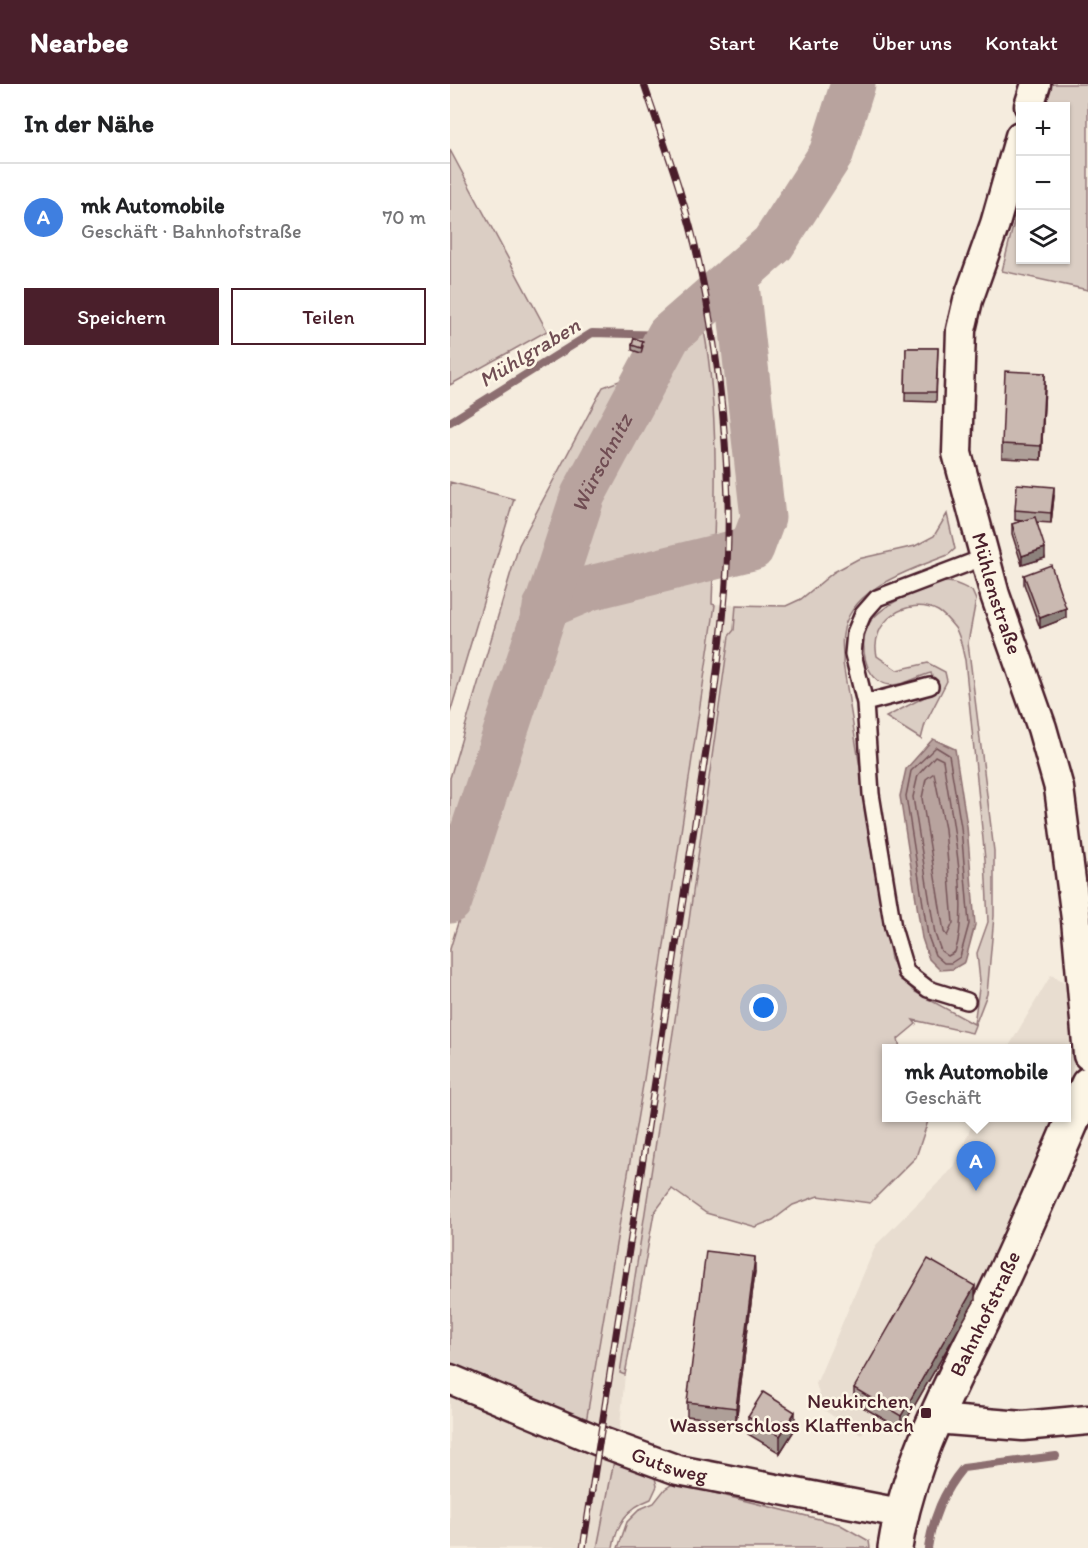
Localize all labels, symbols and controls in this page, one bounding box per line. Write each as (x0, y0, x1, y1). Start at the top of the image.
text: Nearbee (30, 25, 129, 59)
text: Start (709, 30, 755, 55)
text: Karte (788, 30, 839, 55)
text: Über uns (872, 30, 952, 55)
text: Kontakt (985, 30, 1058, 55)
map controls (1016, 102, 1070, 264)
button: + (1016, 102, 1070, 156)
text: In der Nähe (24, 107, 154, 139)
button: − (1016, 156, 1070, 210)
text: mk Automobile (81, 192, 225, 219)
text: A (37, 205, 50, 229)
text: 70 m (382, 205, 426, 229)
button: layers (1016, 210, 1070, 264)
text: Geschäft · Bahnhofstraße (81, 219, 302, 243)
button: Speichern (24, 288, 219, 345)
button: Teilen (231, 288, 426, 345)
water label: Mühlgraben (474, 311, 585, 393)
water label: Würschnitz (565, 408, 639, 516)
street label: Mühlenstraße (967, 530, 1028, 658)
your location (749, 993, 778, 1022)
popup (882, 1044, 1071, 1122)
text: mk Automobile (905, 1058, 1048, 1085)
text: Geschäft (905, 1085, 982, 1109)
pin: A (956, 1142, 996, 1191)
street label: Bahnhofstraße (944, 1247, 1025, 1380)
place label: Neukirchen, Wasserschloss Klaffenbach (669, 1388, 914, 1437)
marker: Neukirchen, Wasserschloss Klaffenbach (919, 1406, 933, 1420)
street label: Gutsweg (628, 1441, 710, 1487)

